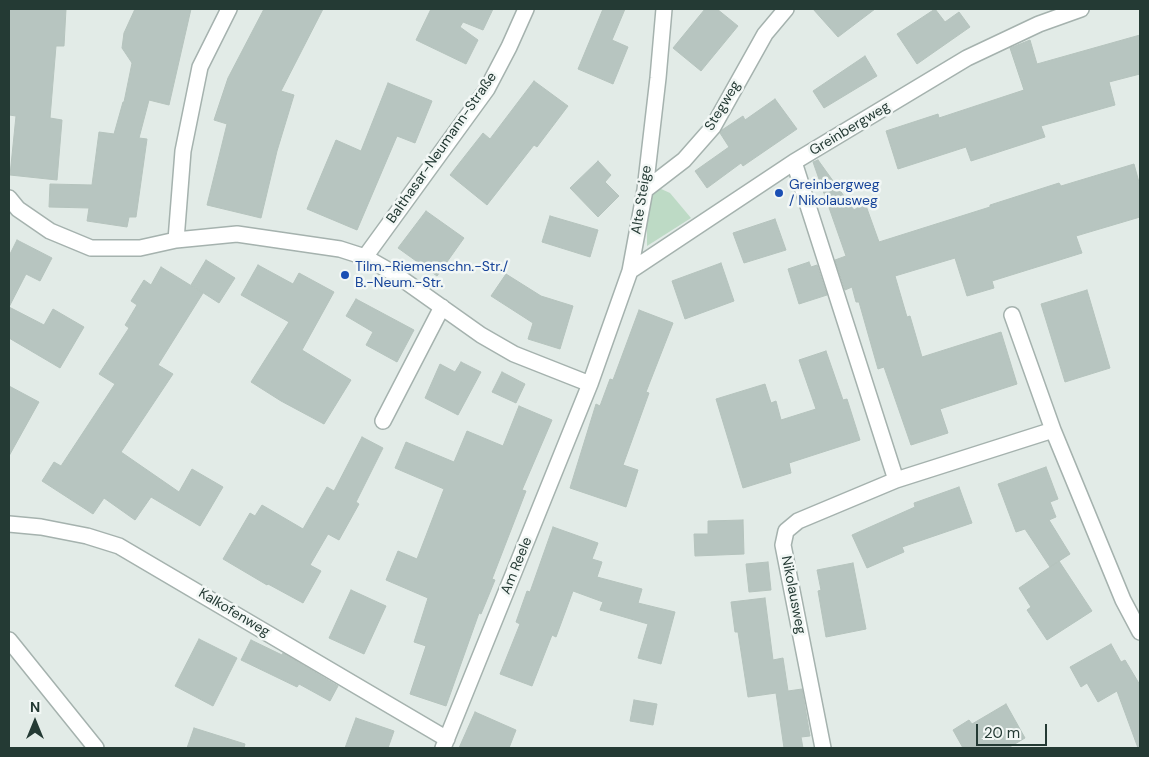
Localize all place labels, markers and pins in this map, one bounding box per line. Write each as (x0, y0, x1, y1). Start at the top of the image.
place label: Greinbergweg / Nikolausweg (789, 177, 880, 210)
marker: Greinbergweg / Nikolausweg (773, 187, 785, 199)
place label: Tilm.-Riemenschn.-Str./ B.-Neum.-Str. (355, 259, 508, 292)
marker: Tilm.-Riemenschn.-Str./ B.-Neum.-Str. (339, 269, 351, 281)

